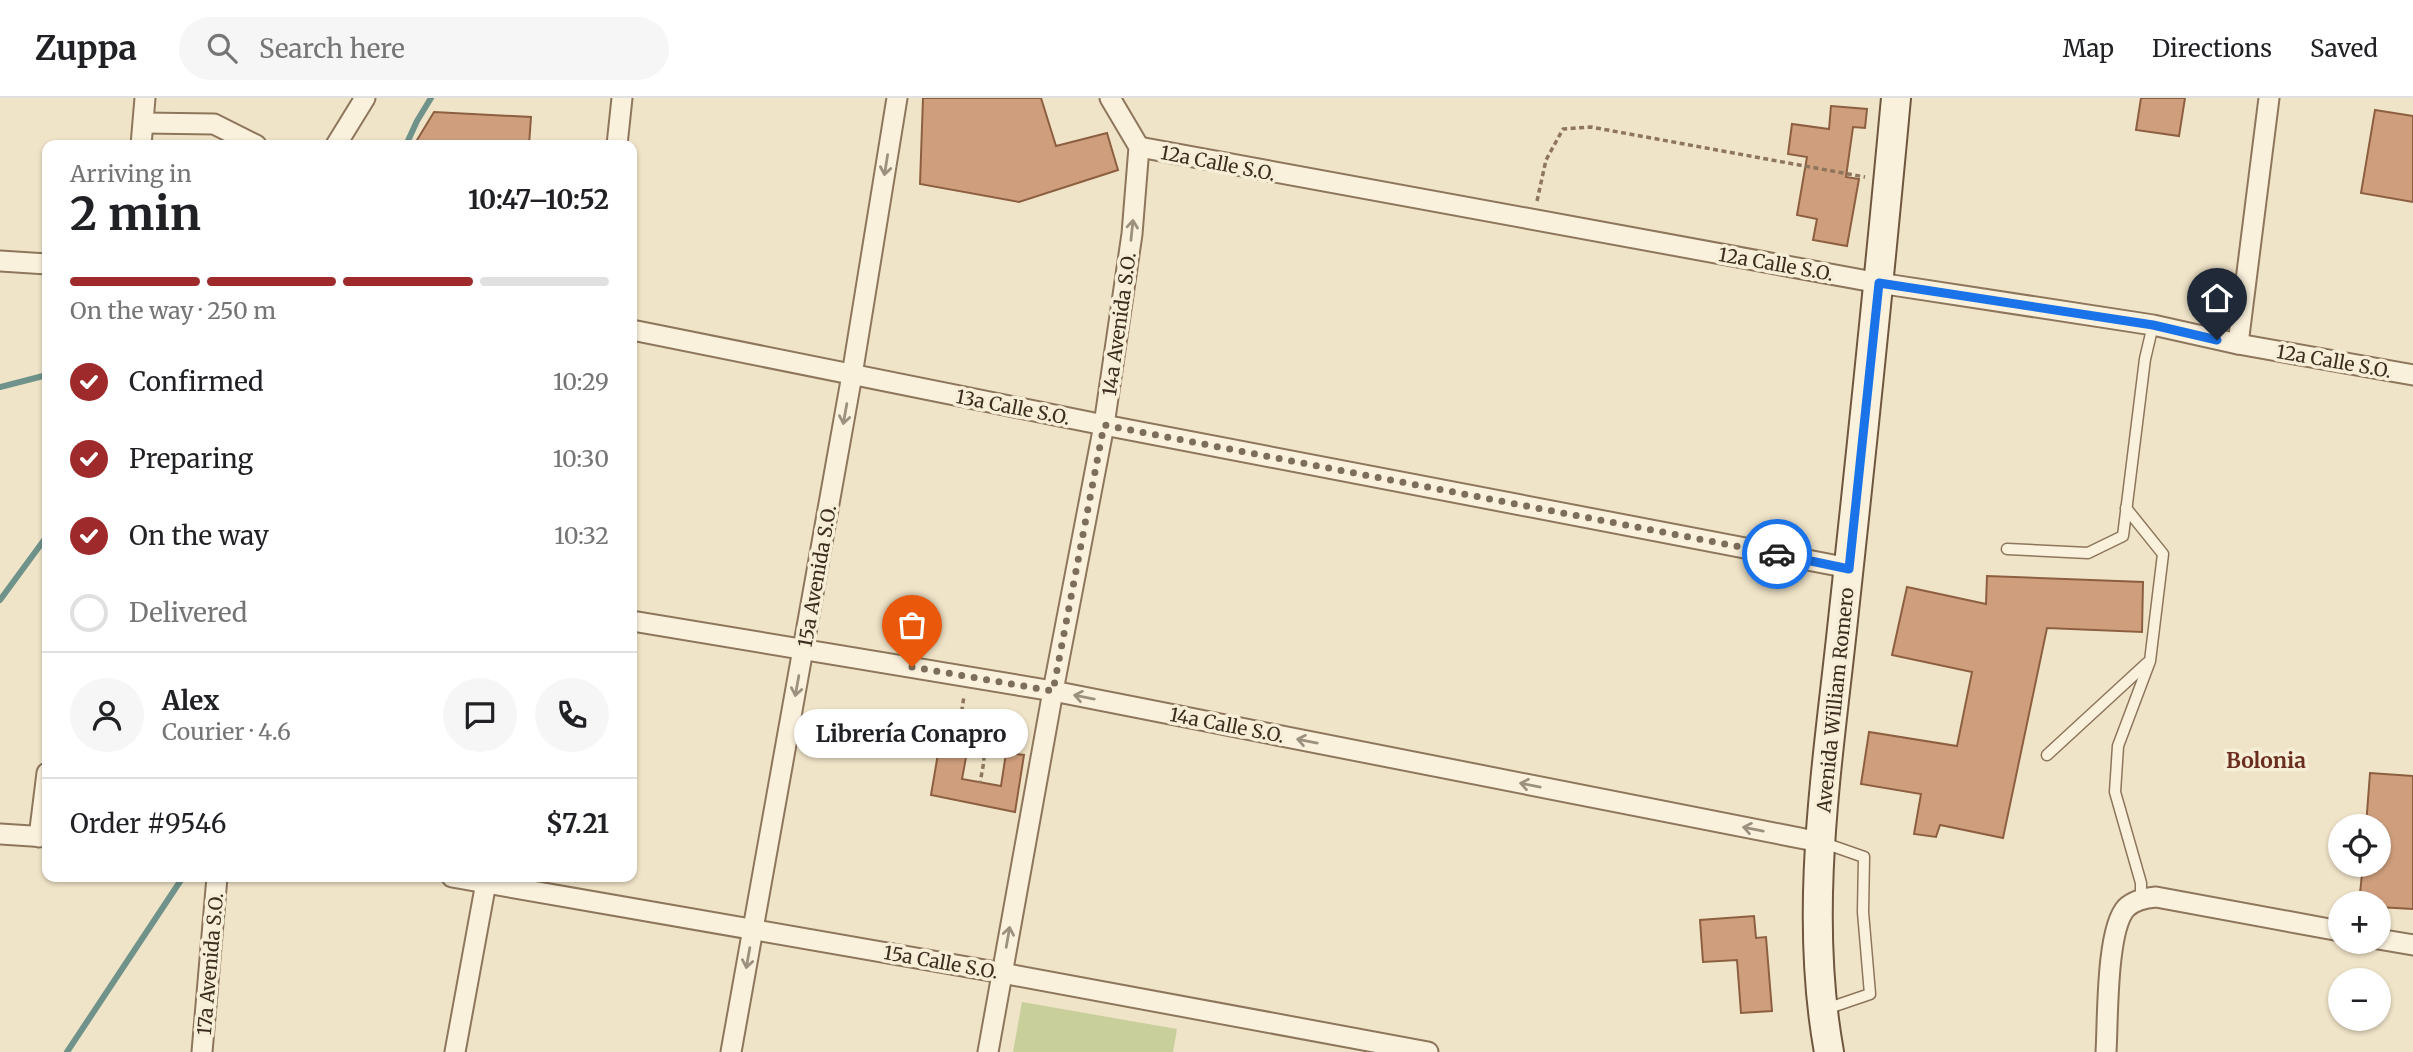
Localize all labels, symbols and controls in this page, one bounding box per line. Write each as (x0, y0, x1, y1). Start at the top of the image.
search box (179, 17, 669, 80)
text: Zuppa (35, 28, 137, 69)
icon: search (203, 29, 241, 67)
text: Search here (259, 32, 405, 65)
text: Map (2063, 33, 2114, 64)
text: Directions (2152, 33, 2272, 64)
text: Saved (2310, 33, 2378, 64)
street label: 12a Calle S.O. (1159, 140, 1277, 186)
one-way arrow (879, 153, 892, 176)
text: Arriving in (70, 159, 192, 188)
text: 10:47–10:52 (468, 183, 609, 216)
text: 2 min (70, 185, 201, 243)
one-way arrow (1126, 219, 1139, 242)
street label: 12a Calle S.O. (1717, 242, 1835, 286)
street label: 14a Avenida S.O. (1097, 251, 1141, 397)
pin (2187, 268, 2247, 340)
icon: home (2198, 279, 2236, 317)
text: On the way · 250 m (70, 296, 276, 325)
street label: 12a Calle S.O. (2275, 339, 2393, 383)
icon: check (70, 363, 108, 401)
text: Confirmed (129, 365, 264, 398)
text: 10:29 (553, 367, 609, 396)
street label: 13a Calle S.O. (954, 384, 1072, 430)
one-way arrow (838, 402, 851, 425)
icon: check (70, 440, 108, 478)
text: Preparing (129, 442, 253, 475)
text: 10:30 (553, 444, 609, 473)
street label: 15a Avenida S.O. (793, 503, 841, 649)
icon: check (70, 517, 108, 555)
text: On the way (129, 519, 269, 552)
courier (1742, 519, 1812, 589)
text: 10:32 (554, 521, 609, 550)
icon: car (1758, 535, 1796, 573)
street label: Avenida William Romero (1811, 586, 1859, 815)
pin (882, 595, 942, 667)
text: Delivered (129, 596, 248, 629)
icon: bag (893, 606, 931, 644)
one-way arrow (790, 674, 803, 697)
button: person (70, 678, 144, 752)
button: chat (443, 678, 517, 752)
button: phone (535, 678, 609, 752)
text: Alex (162, 684, 219, 717)
one-way arrow (1073, 690, 1096, 703)
street label: 14a Calle S.O. (1168, 702, 1286, 748)
callout: Librería Conapro (795, 709, 1029, 758)
text: Courier · 4.6 (162, 717, 291, 746)
text: Librería Conapro (816, 719, 1007, 748)
one-way arrow (1296, 734, 1319, 747)
district label: Bolonia (2226, 747, 2306, 774)
one-way arrow (1519, 778, 1542, 792)
text: Order #9546 (70, 807, 227, 840)
text: $7.21 (546, 807, 609, 840)
map controls (2328, 814, 2391, 1031)
button: locate (2328, 814, 2391, 877)
one-way arrow (1742, 822, 1765, 835)
button: + (2328, 891, 2391, 954)
street label: 17a Avenida S.O. (192, 892, 228, 1036)
one-way arrow (1002, 926, 1016, 948)
street label: 15a Calle S.O. (882, 940, 1000, 984)
one-way arrow (741, 946, 754, 969)
button: − (2328, 968, 2391, 1031)

